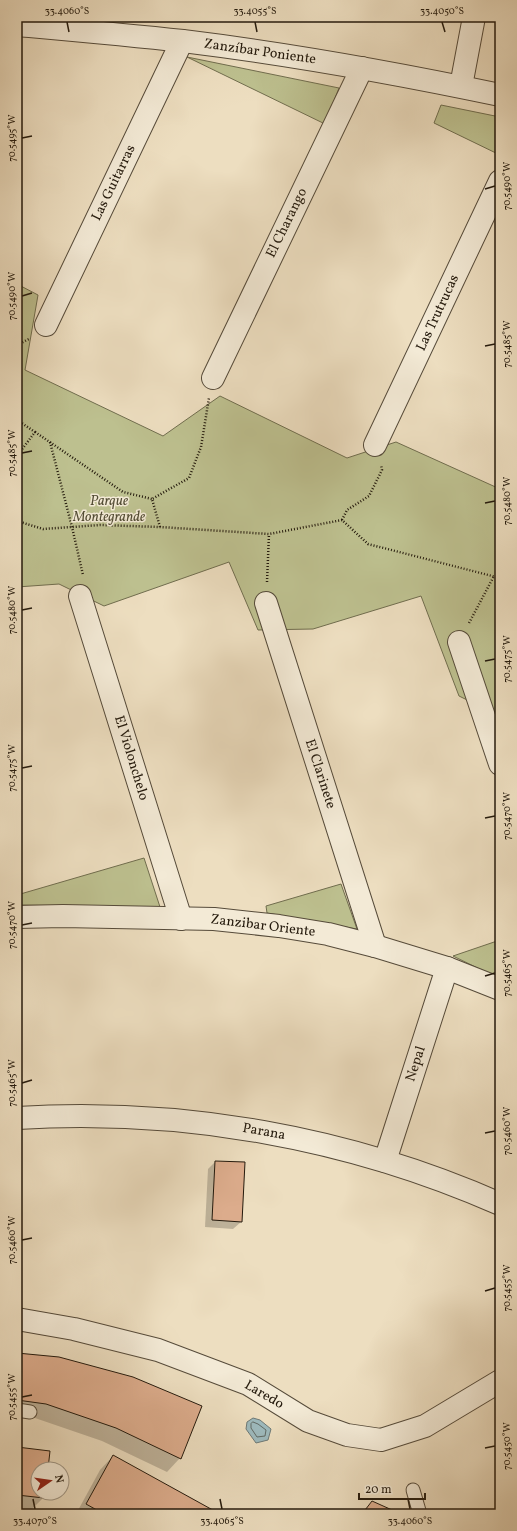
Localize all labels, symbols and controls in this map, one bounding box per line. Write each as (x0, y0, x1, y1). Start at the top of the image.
text: 33.4060°S (45, 4, 89, 18)
text: 33.4055°S (233, 4, 277, 18)
text: 33.4050°S (420, 4, 464, 18)
street label: Zanzíbar Poniente (203, 35, 318, 69)
text: 70.5495°W (5, 114, 19, 162)
street label: Las Guitarras (87, 142, 141, 224)
text: 70.5490°W (500, 162, 514, 210)
street label: El Charango (262, 185, 312, 261)
text: 70.5490°W (5, 272, 19, 320)
street label: Las Trutrucas (412, 272, 464, 354)
text: 70.5485°W (500, 320, 514, 368)
text: 70.5485°W (5, 429, 19, 477)
text: 70.5480°W (500, 477, 514, 525)
park label: Parque Montegrande (72, 492, 145, 527)
text: 70.5480°W (5, 586, 19, 634)
text: 70.5475°W (500, 635, 514, 683)
street label: El Violonchelo (109, 713, 153, 803)
street label: El Clarinete (300, 737, 340, 812)
text: 70.5475°W (5, 744, 19, 792)
text: 70.5470°W (500, 792, 514, 840)
text: 70.5470°W (5, 901, 19, 949)
street label: Zanzibar Oriente (210, 910, 317, 942)
text: 70.5465°W (500, 949, 514, 997)
street label: Nepal (401, 1044, 431, 1084)
text: 70.5465°W (5, 1059, 19, 1107)
text: 70.5460°W (500, 1107, 514, 1155)
street label: Parana (241, 1119, 287, 1145)
text: 70.5460°W (5, 1216, 19, 1264)
text: 70.5455°W (500, 1265, 514, 1312)
text: 70.5455°W (5, 1374, 19, 1421)
street label: Laredo (241, 1376, 287, 1414)
text: 70.5450°W (500, 1422, 514, 1470)
north arrow (30, 1461, 70, 1501)
text: N (50, 1474, 66, 1485)
scale bar (359, 1475, 425, 1501)
text: 20 m (365, 1482, 392, 1498)
text: 33.4070°S (13, 1514, 57, 1528)
text: 33.4065°S (200, 1514, 244, 1528)
text: 33.4060°S (388, 1514, 432, 1528)

